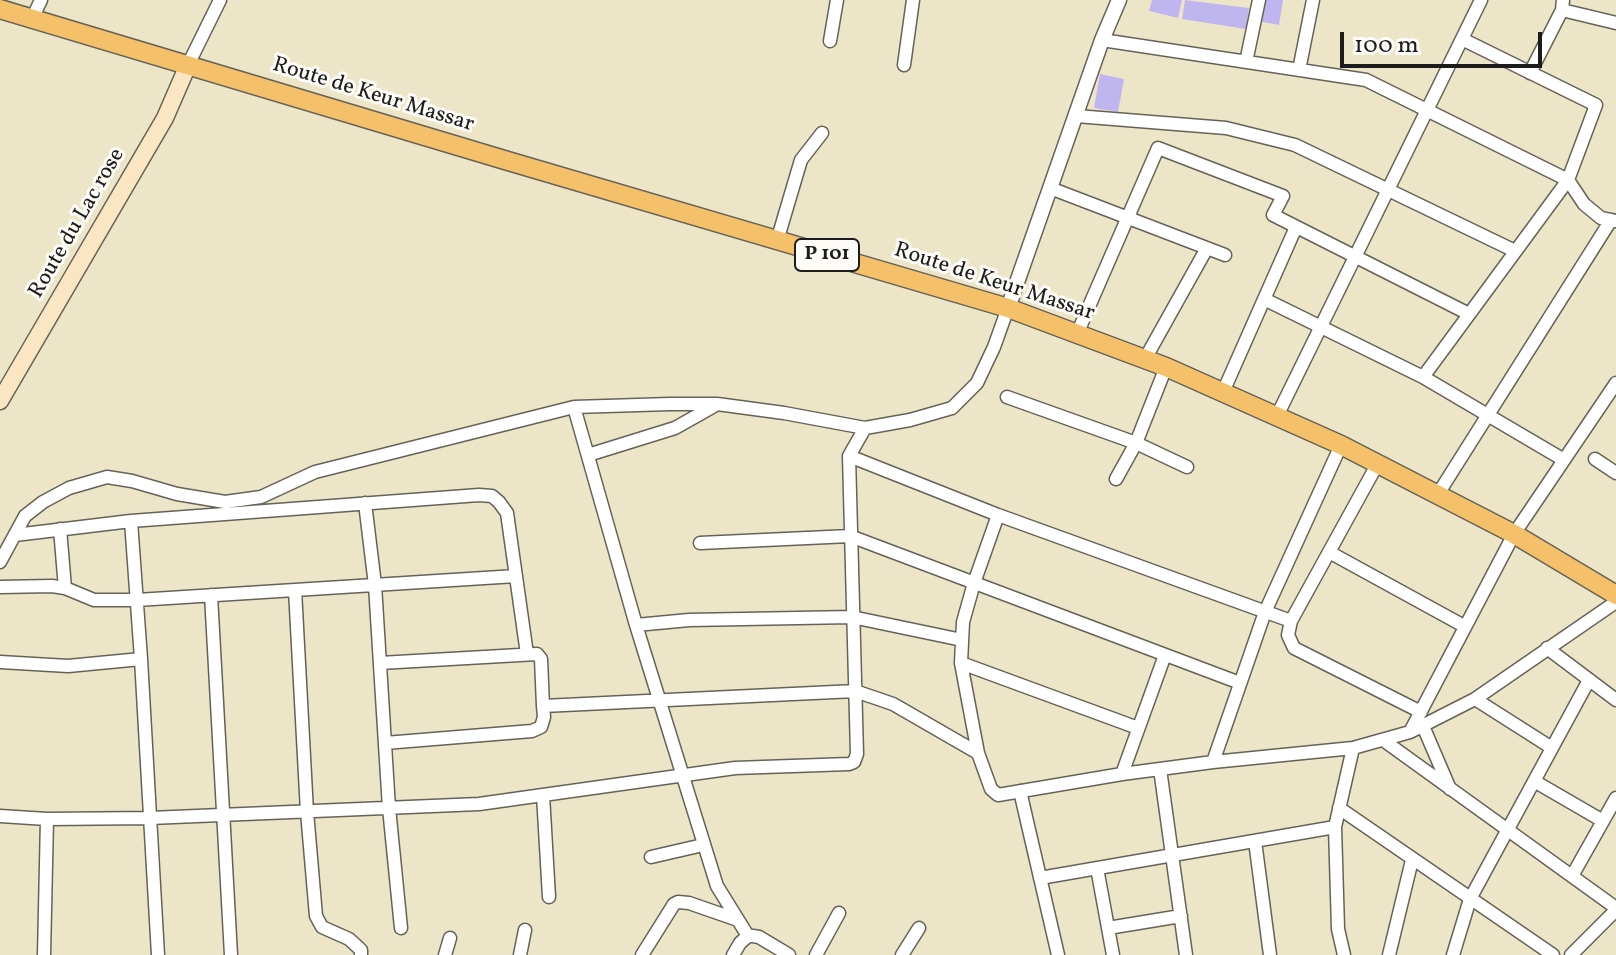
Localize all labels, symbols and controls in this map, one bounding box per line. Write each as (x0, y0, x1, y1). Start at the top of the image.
scale bar (1344, 16, 1546, 66)
text: 100 m (1354, 29, 1419, 63)
street label: Route de Keur Massar (269, 53, 477, 139)
street label: Route du Lac rose (24, 144, 132, 304)
street label: Route de Keur Massar (890, 238, 1098, 328)
road number: P 101 (795, 239, 859, 271)

